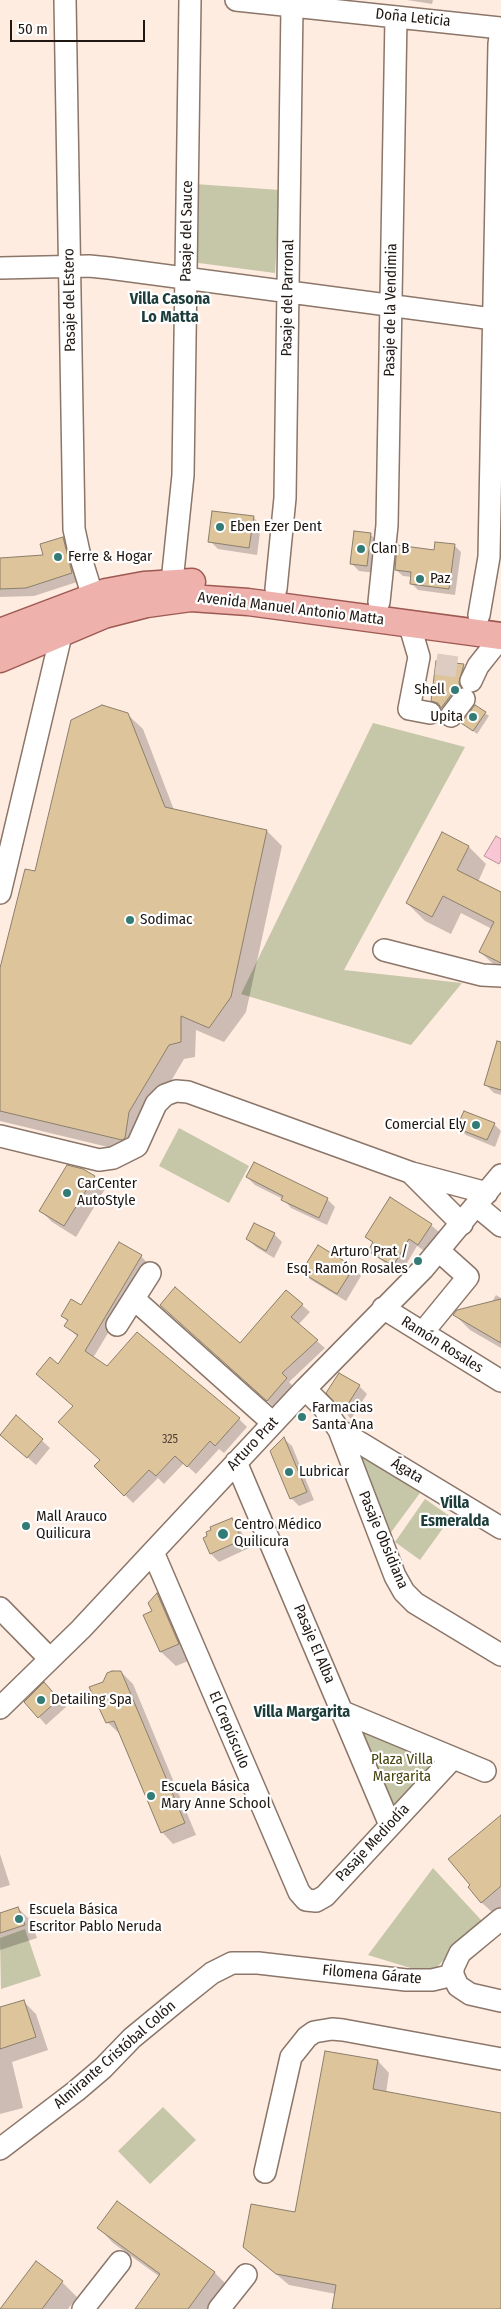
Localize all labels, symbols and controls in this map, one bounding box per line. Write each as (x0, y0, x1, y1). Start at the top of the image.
street label: Doña Leticia (375, 5, 451, 31)
scale bar (12, 10, 148, 42)
text: 50 m (18, 20, 48, 38)
street label: Pasaje del Sauce (177, 180, 197, 282)
street label: Pasaje del Parronal (278, 239, 298, 357)
street label: Pasaje de la Vendimia (381, 243, 401, 377)
street label: Pasaje del Estero (60, 248, 80, 352)
district label: Villa Casona Lo Matta (130, 290, 210, 328)
place label: Eben Ezer Dent (230, 518, 322, 536)
marker: Eben Ezer Dent (214, 521, 226, 533)
place label: Clan B (371, 540, 409, 558)
marker: Clan B (355, 543, 367, 555)
place label: Ferre & Hogar (68, 548, 152, 566)
marker: Ferre & Hogar (52, 551, 64, 563)
place label: Paz (430, 570, 450, 588)
marker: Paz (414, 573, 426, 585)
street label: Avenida Manuel Antonio Matta (197, 589, 385, 629)
place label: Shell (414, 681, 445, 699)
marker: Shell (449, 684, 461, 696)
place label: Upita (430, 708, 463, 726)
marker: Upita (467, 711, 479, 723)
place label: Sodimac (140, 911, 192, 929)
marker: Sodimac (124, 914, 136, 926)
place label: Comercial Ely (385, 1116, 466, 1134)
marker: Comercial Ely (470, 1119, 482, 1131)
place label: CarCenter AutoStyle (77, 1175, 137, 1210)
marker: CarCenter AutoStyle (61, 1187, 73, 1199)
place label: Arturo Prat / Esq. Ramón Rosales (287, 1243, 408, 1278)
marker: Arturo Prat / Esq. Ramón Rosales (412, 1255, 424, 1267)
street label: Ramón Rosales (398, 1313, 486, 1377)
place label: Farmacias Santa Ana (312, 1399, 374, 1434)
marker: Farmacias Santa Ana (296, 1411, 308, 1423)
street label: Arturo Prat (224, 1413, 282, 1475)
house number: 325 (162, 1433, 178, 1447)
street label: Ágata (388, 1454, 426, 1488)
place label: Lubricar (299, 1463, 349, 1481)
marker: Lubricar (283, 1466, 295, 1478)
street label: Pasaje Obsidiana (354, 1488, 412, 1592)
district label: Villa Esmeralda (421, 1494, 489, 1532)
place label: Mall Arauco Quilicura (36, 1508, 107, 1543)
place label: Centro Médico Quilicura (234, 1516, 322, 1551)
marker: Mall Arauco Quilicura (20, 1520, 32, 1532)
marker: Centro Médico Quilicura (216, 1527, 230, 1541)
street label: Pasaje El Alba (289, 1602, 339, 1686)
street label: El Crepúsculo (205, 1689, 253, 1771)
place label: Detailing Spa (51, 1691, 132, 1709)
marker: Detailing Spa (35, 1694, 47, 1706)
district label: Villa Margarita (254, 1703, 350, 1723)
park label: Plaza Villa Margarita (371, 1751, 433, 1786)
place label: Escuela Básica Mary Anne School (161, 1778, 271, 1813)
marker: Escuela Básica Mary Anne School (145, 1790, 157, 1802)
street label: Pasaje Mediodía (332, 1800, 414, 1886)
place label: Escuela Básica Escritor Pablo Neruda (29, 1901, 162, 1936)
marker: Escuela Básica Escritor Pablo Neruda (13, 1913, 25, 1925)
street label: Filomena Gárate (322, 1962, 422, 1988)
street label: Almirante Cristóbal Colón (50, 1997, 180, 2113)

